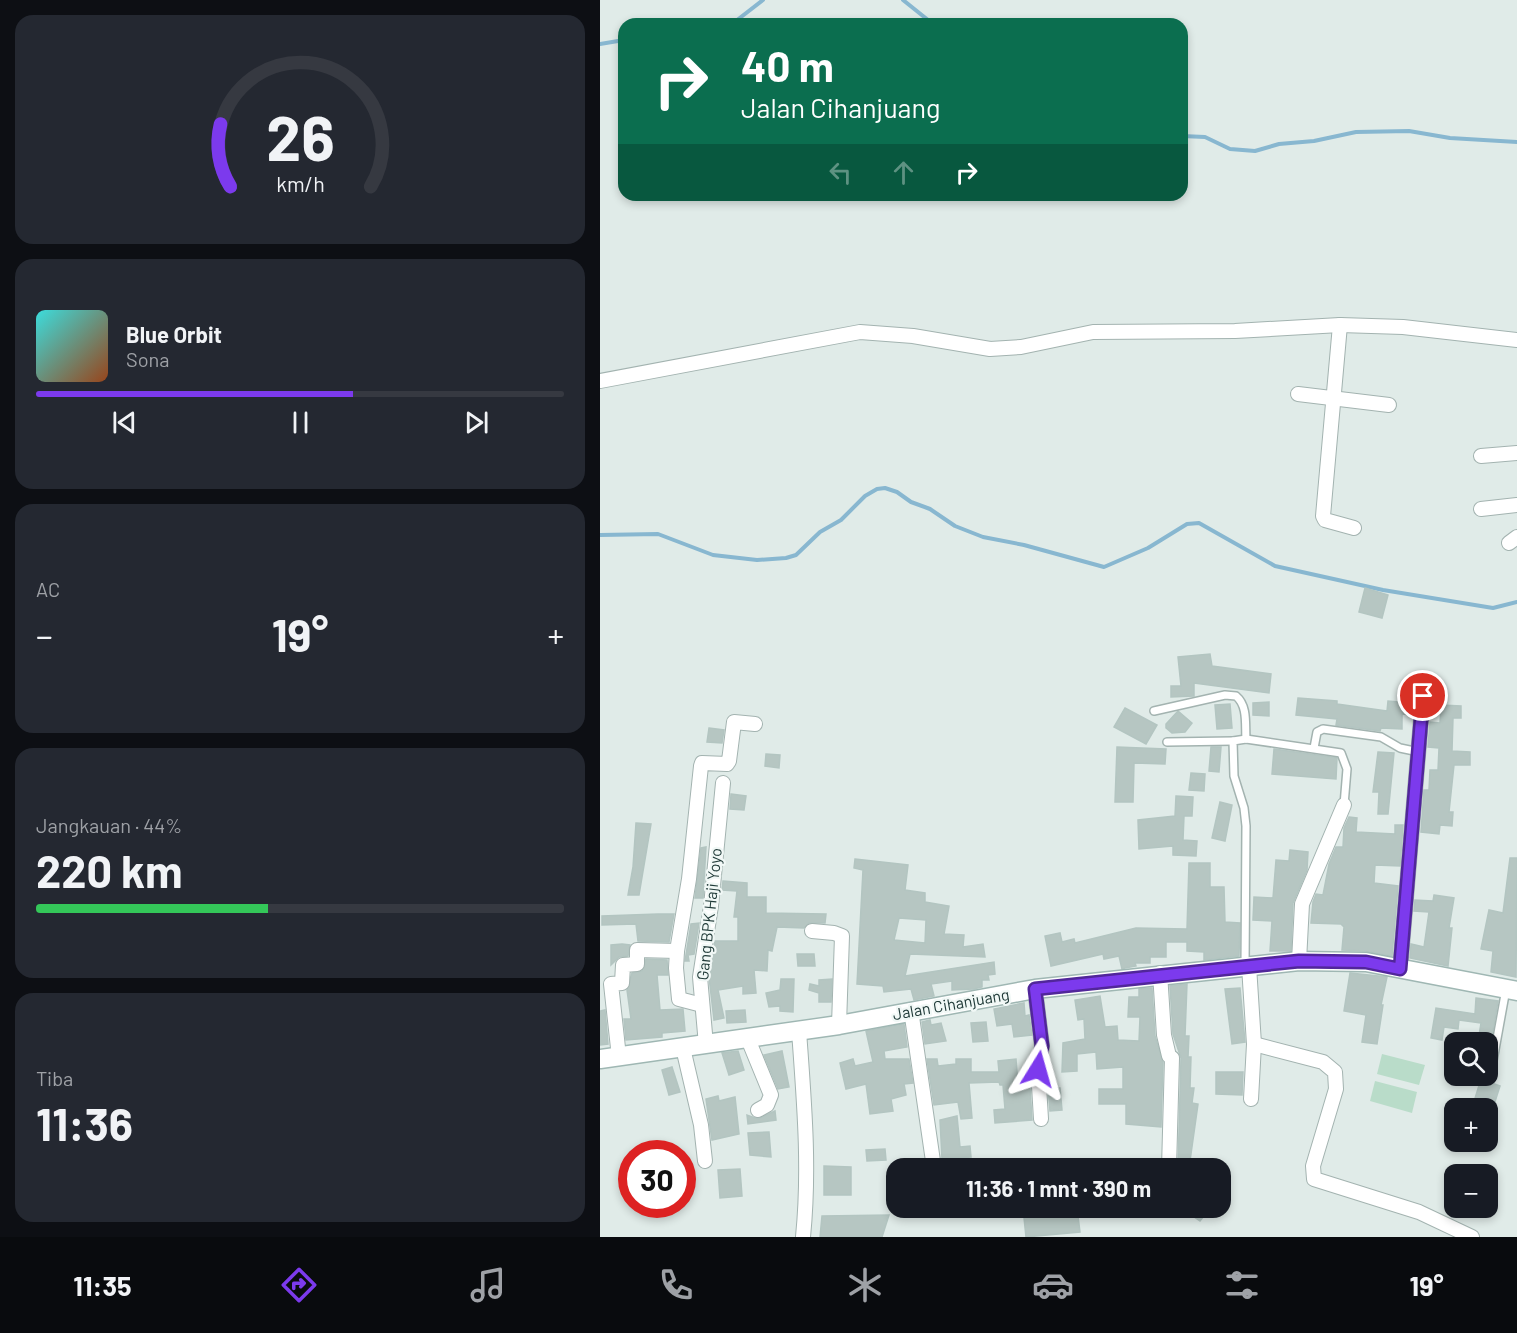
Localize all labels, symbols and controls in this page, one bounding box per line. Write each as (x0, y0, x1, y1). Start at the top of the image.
text: 40 m (741, 40, 834, 90)
icon: right (642, 42, 720, 120)
text: Jalan Cihanjuang (741, 91, 940, 123)
text: 26 (266, 99, 334, 173)
icon: left (824, 156, 857, 189)
icon: ahead (887, 156, 920, 189)
icon: right (950, 156, 983, 189)
text: km/h (276, 171, 324, 196)
text: Blue Orbit (126, 321, 222, 347)
text: Sona (126, 347, 170, 371)
icon: previous (108, 406, 141, 439)
icon: pause (284, 406, 317, 439)
icon: next (460, 406, 493, 439)
text: AC (36, 577, 60, 601)
text: 19° (272, 607, 328, 661)
text: − (36, 615, 53, 655)
text: + (548, 615, 564, 655)
pin (1397, 670, 1448, 721)
icon: arrive (1406, 679, 1439, 712)
text: Jangkauan · 44% (36, 813, 182, 837)
text: 220 km (36, 843, 183, 897)
street label: Gang BPK Haji Yoyo (692, 847, 725, 981)
street label: Jalan Cihanjuang (891, 984, 1011, 1023)
map controls (1444, 1032, 1498, 1218)
button: search (1444, 1032, 1498, 1086)
position arrow (1006, 1037, 1070, 1101)
text: Tiba (36, 1066, 73, 1090)
text: 11:36 (36, 1096, 133, 1150)
button: + (1444, 1098, 1498, 1152)
speed limit sign: 30 (618, 1140, 696, 1218)
button: − (1444, 1164, 1498, 1218)
text: 11:36 · 1 mnt · 390 m (966, 1175, 1151, 1201)
icon: directions (278, 1264, 320, 1306)
icon: music (467, 1264, 509, 1306)
icon: phone (655, 1264, 697, 1306)
icon: climate (844, 1264, 886, 1306)
icon: car (1032, 1264, 1074, 1306)
icon: filters (1221, 1264, 1263, 1306)
text: 11:35 (73, 1269, 132, 1301)
text: 19° (1410, 1269, 1444, 1301)

